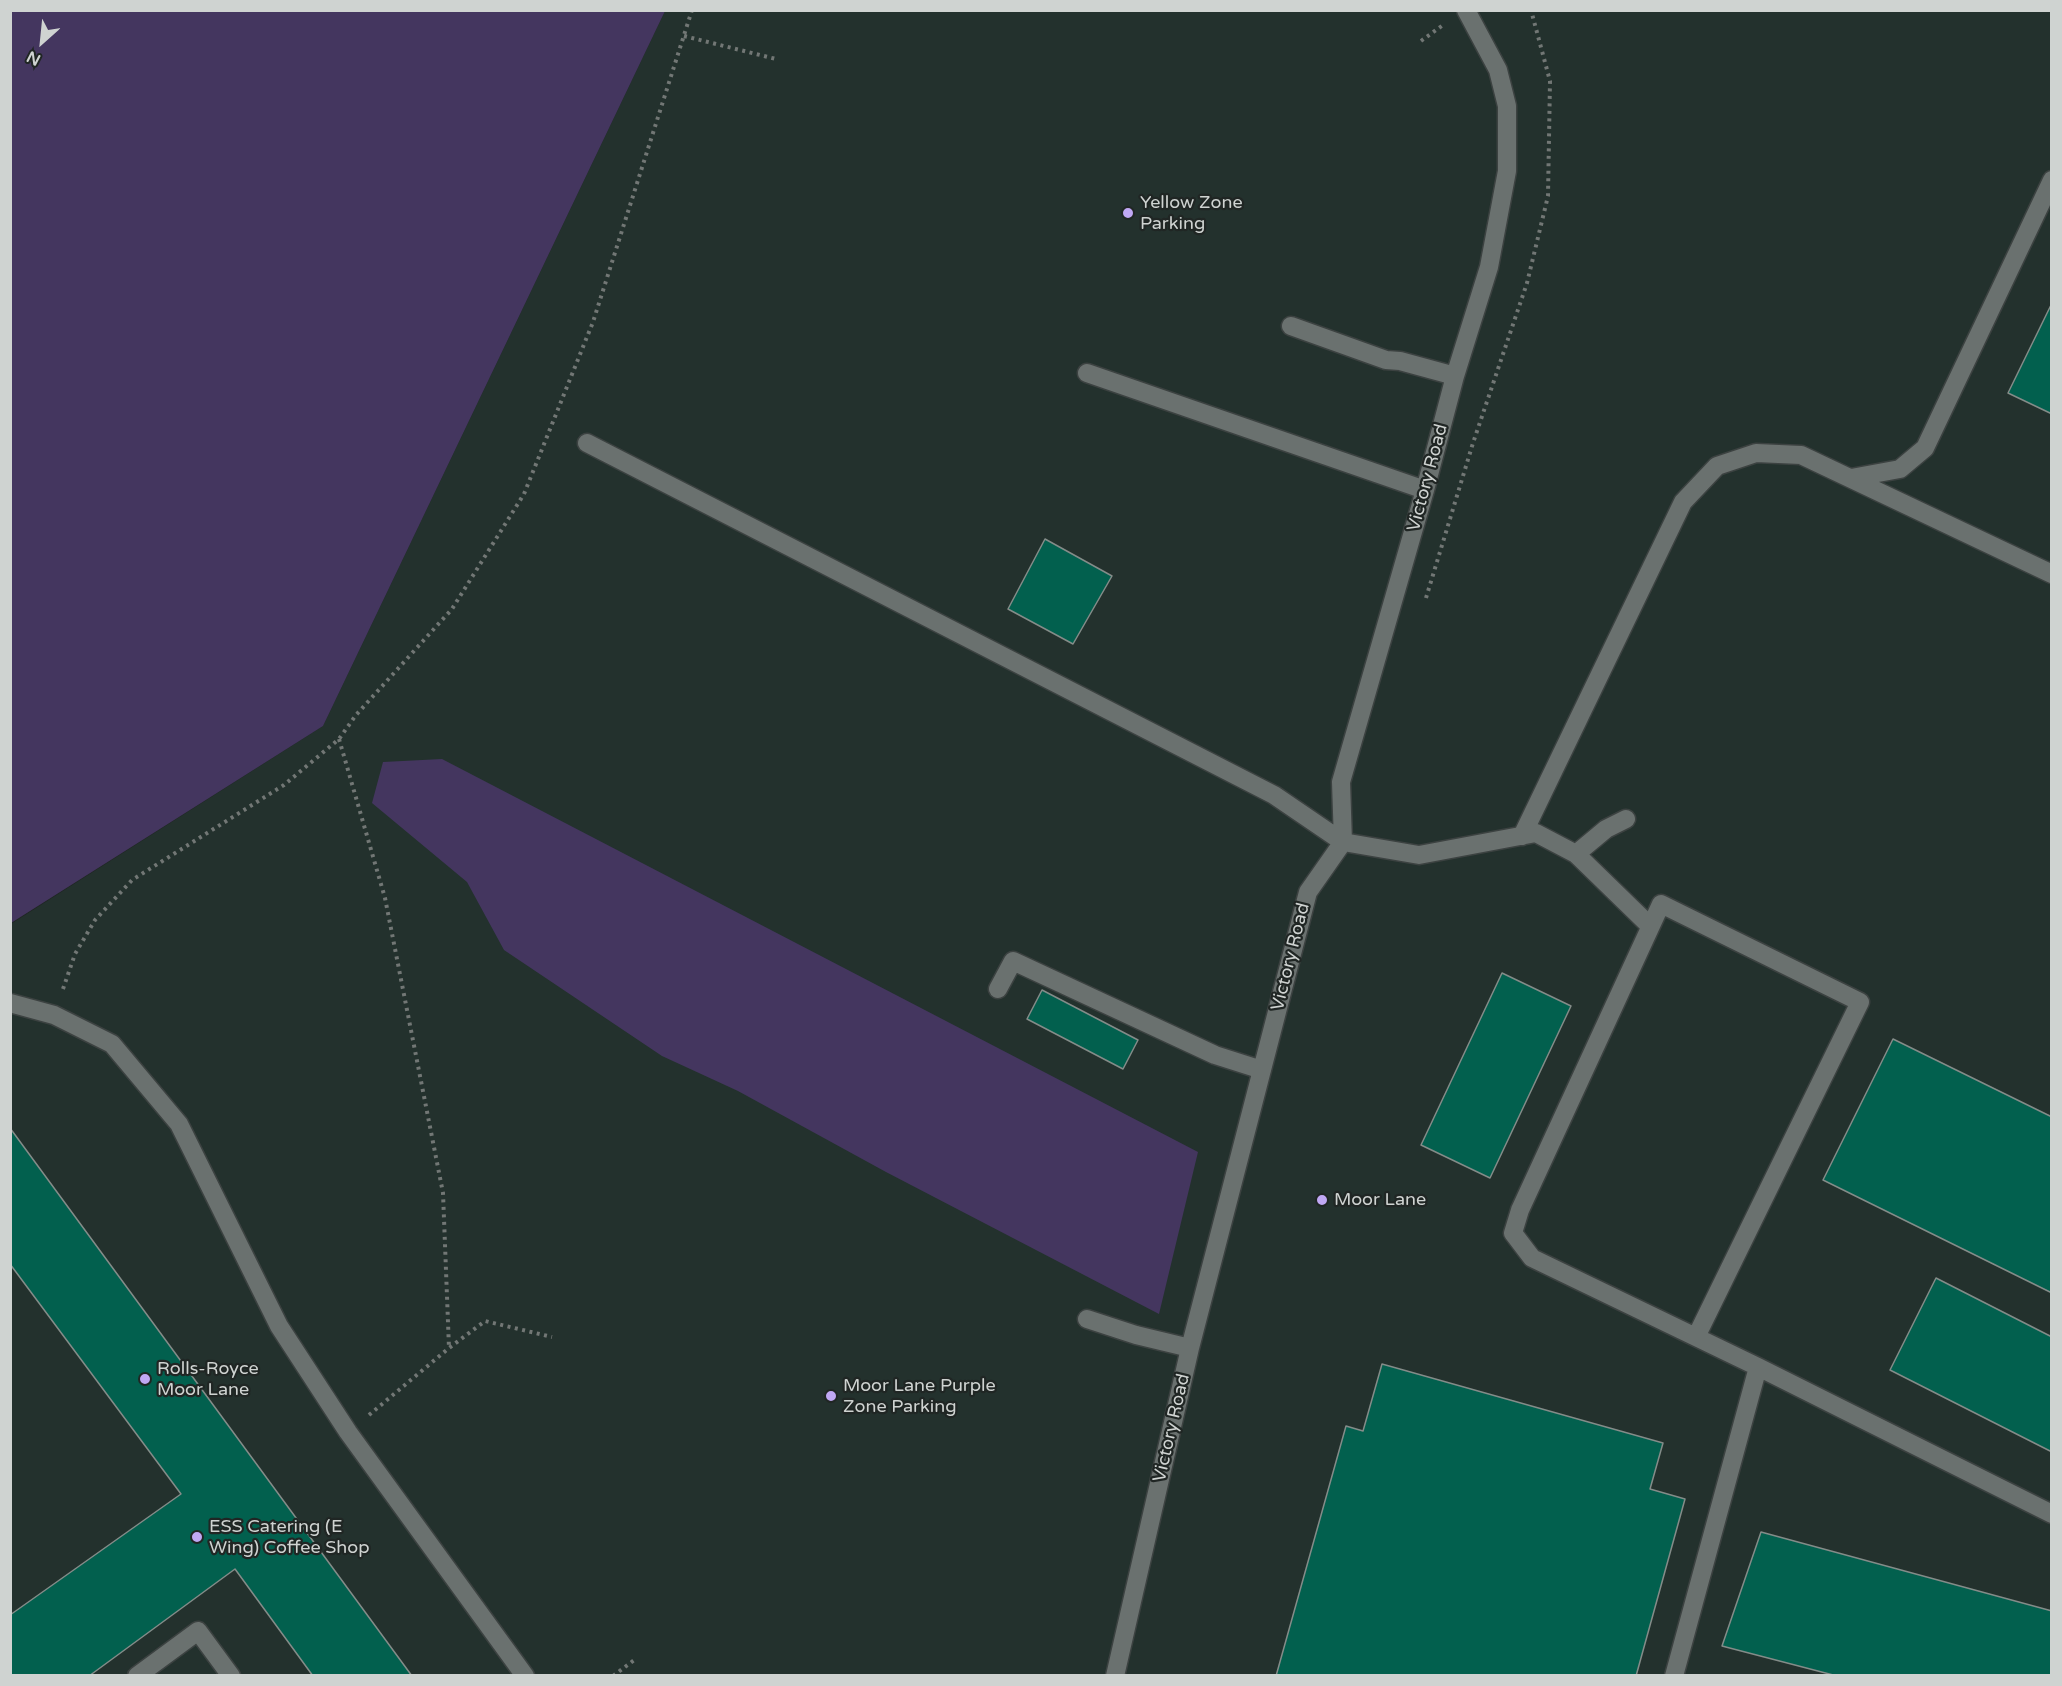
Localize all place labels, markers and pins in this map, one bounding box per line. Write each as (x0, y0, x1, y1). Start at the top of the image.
place label: Yellow Zone Parking (1140, 192, 1243, 234)
marker: Yellow Zone Parking (1121, 206, 1135, 220)
place label: Moor Lane (1334, 1189, 1426, 1211)
marker: Moor Lane (1315, 1193, 1329, 1207)
place label: Rolls-Royce Moor Lane (157, 1358, 259, 1400)
marker: Rolls-Royce Moor Lane (138, 1372, 152, 1386)
place label: Moor Lane Purple Zone Parking (843, 1375, 996, 1418)
marker: Moor Lane Purple Zone Parking (824, 1389, 838, 1403)
place label: ESS Catering (E Wing) Coffee Shop (209, 1516, 370, 1558)
marker: ESS Catering (E Wing) Coffee Shop (190, 1530, 204, 1544)

